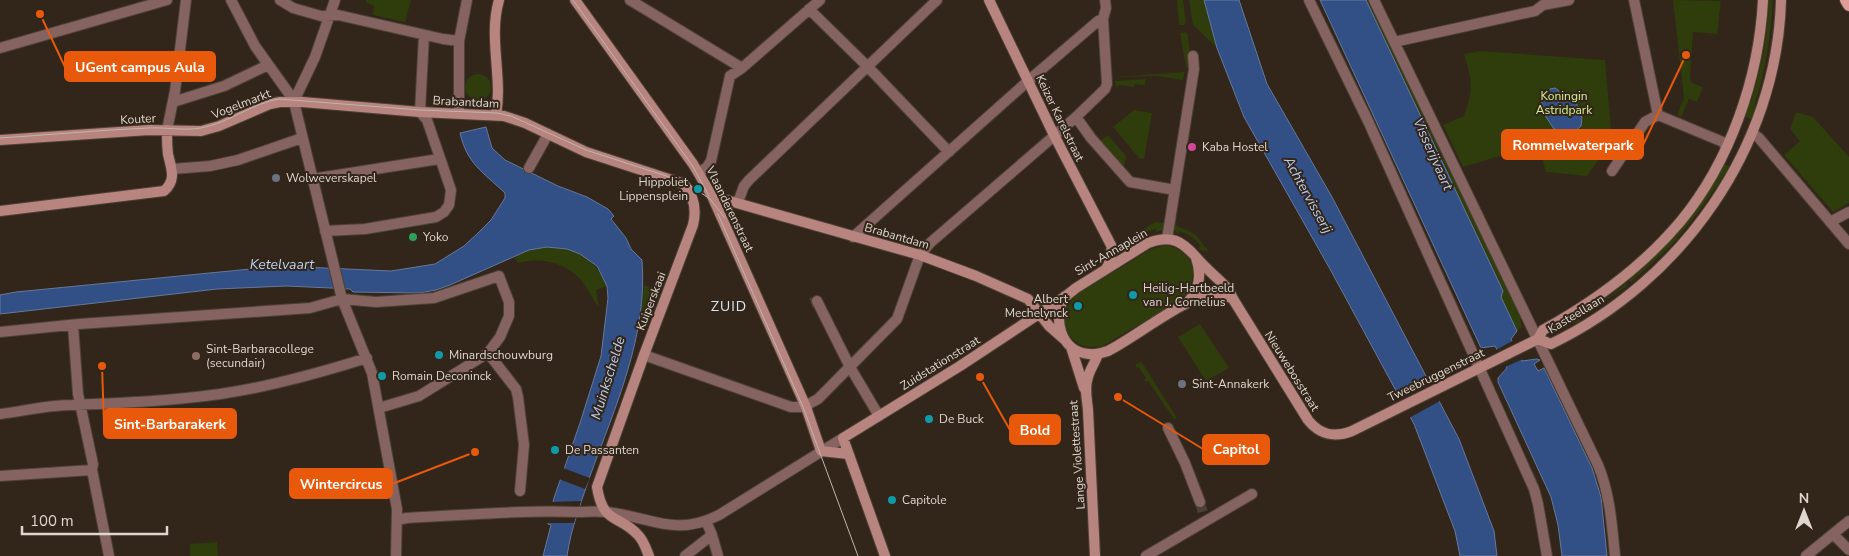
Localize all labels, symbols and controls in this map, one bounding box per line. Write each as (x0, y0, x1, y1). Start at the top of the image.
callout: UGent campus Aula (65, 52, 215, 81)
text: UGent campus Aula (75, 58, 205, 77)
street label: Keizer Karelstraat (1032, 72, 1088, 165)
street label: Vogelmarkt (208, 85, 274, 123)
park label: Koningin Astridpark (1536, 88, 1593, 118)
street label: Brabantdam (432, 92, 500, 112)
street label: Kouter (120, 110, 157, 128)
water label: Visserijvaart (1409, 115, 1458, 194)
callout: Rommelwaterpark (1502, 130, 1643, 159)
text: Rommelwaterpark (1513, 136, 1634, 155)
place label: Kaba Hostel (1202, 139, 1268, 155)
marker: Kaba Hostel (1186, 141, 1198, 153)
water label: Achtervisserij (1279, 152, 1337, 237)
street label: Vlaanderenstraat (702, 163, 758, 255)
place label: Wolweverskapel (286, 170, 377, 186)
marker: Wolweverskapel (270, 172, 282, 184)
place label: Hippoliet Lippensplein (619, 174, 689, 204)
marker: Hippoliet Lippensplein (692, 183, 704, 195)
street label: Brabantdam (863, 219, 931, 253)
street label: Sint-Annaplein (1072, 225, 1150, 279)
place label: Yoko (422, 229, 449, 245)
marker: Yoko (407, 231, 419, 243)
water label: Ketelvaart (250, 255, 315, 274)
street label: Kuiperskaai (632, 269, 670, 333)
place label: Heilig-Hartbeeld van J. Cornelius (1143, 280, 1234, 310)
marker: Heilig-Hartbeeld van J. Cornelius (1127, 289, 1139, 301)
place label: Albert Mechelynck (1005, 291, 1069, 321)
street label: Kasteellaan (1545, 291, 1607, 337)
district label: ZUID (711, 297, 747, 316)
marker: Albert Mechelynck (1072, 300, 1084, 312)
street label: Nieuwebosstraat (1261, 328, 1323, 415)
street label: Zuidstationstraat (897, 332, 984, 394)
water label: Muinkschelde (586, 333, 630, 422)
place label: Sint-Barbaracollege (secundair) (206, 341, 314, 371)
street label: Tweebruggenstraat (1385, 344, 1488, 405)
place label: Minardschouwburg (449, 347, 553, 363)
marker: Minardschouwburg (433, 349, 445, 361)
marker: Sint-Barbaracollege (secundair) (190, 350, 202, 362)
place label: Romain Deconinck (392, 368, 492, 384)
marker: Romain Deconinck (376, 370, 388, 382)
place label: Sint-Annakerk (1192, 376, 1270, 392)
marker: Sint-Annakerk (1176, 378, 1188, 390)
street label: Lange Violettestraat (1065, 399, 1089, 510)
callout: Sint-Barbarakerk (104, 409, 236, 438)
place label: De Buck (939, 411, 985, 427)
marker: De Buck (923, 413, 935, 425)
text: Sint-Barbarakerk (114, 415, 226, 434)
callout: Bold (1010, 415, 1060, 444)
text: Bold (1020, 421, 1050, 440)
callout: Capitol (1203, 435, 1269, 464)
text: Capitol (1213, 440, 1260, 459)
place label: De Passanten (565, 442, 639, 458)
marker: De Passanten (549, 444, 561, 456)
callout: Wintercircus (290, 469, 392, 498)
text: Wintercircus (300, 475, 383, 494)
north arrow (1779, 486, 1829, 536)
text: N (1799, 489, 1809, 508)
place label: Capitole (902, 492, 947, 508)
marker: Capitole (886, 494, 898, 506)
scale bar (22, 504, 168, 536)
text: 100 m (30, 511, 74, 531)

